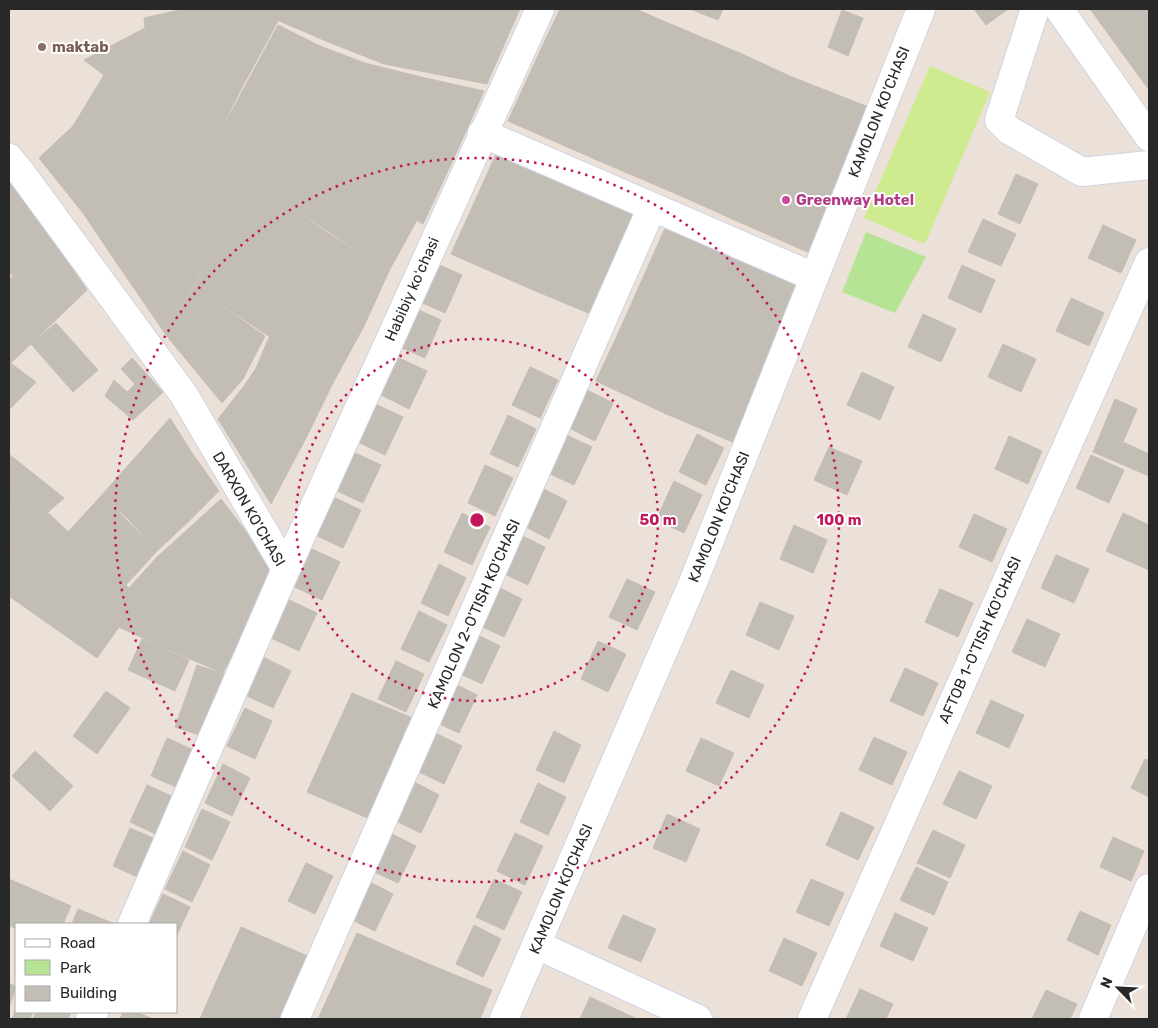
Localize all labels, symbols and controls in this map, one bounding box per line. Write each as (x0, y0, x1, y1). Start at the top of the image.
place label: maktab (52, 38, 109, 56)
marker: maktab (36, 41, 48, 53)
street label: KAMOLON KO'CHASI (845, 44, 913, 180)
place label: Greenway Hotel (796, 191, 914, 209)
marker: Greenway Hotel (780, 194, 792, 206)
street label: Habibiy koʻchasi (381, 234, 443, 344)
street label: DARXON KO'CHASI (209, 448, 289, 570)
street label: KAMOLON KO'CHASI (685, 449, 753, 585)
centre of rings (468, 511, 486, 529)
text: 50 m (640, 511, 676, 529)
text: 100 m (817, 511, 861, 529)
street label: KAMOLON 2-O'TISH KO'CHASI (424, 517, 524, 711)
street label: AFTOB 1-O'TISH KO'CHASI (935, 554, 1025, 726)
street label: KAMOLON KO'CHASI (525, 821, 597, 957)
legend (15, 923, 178, 1013)
text: Road (60, 934, 96, 952)
text: Park (60, 959, 91, 977)
north arrow (1093, 963, 1143, 1013)
text: N (1097, 975, 1116, 991)
text: Building (60, 984, 117, 1002)

